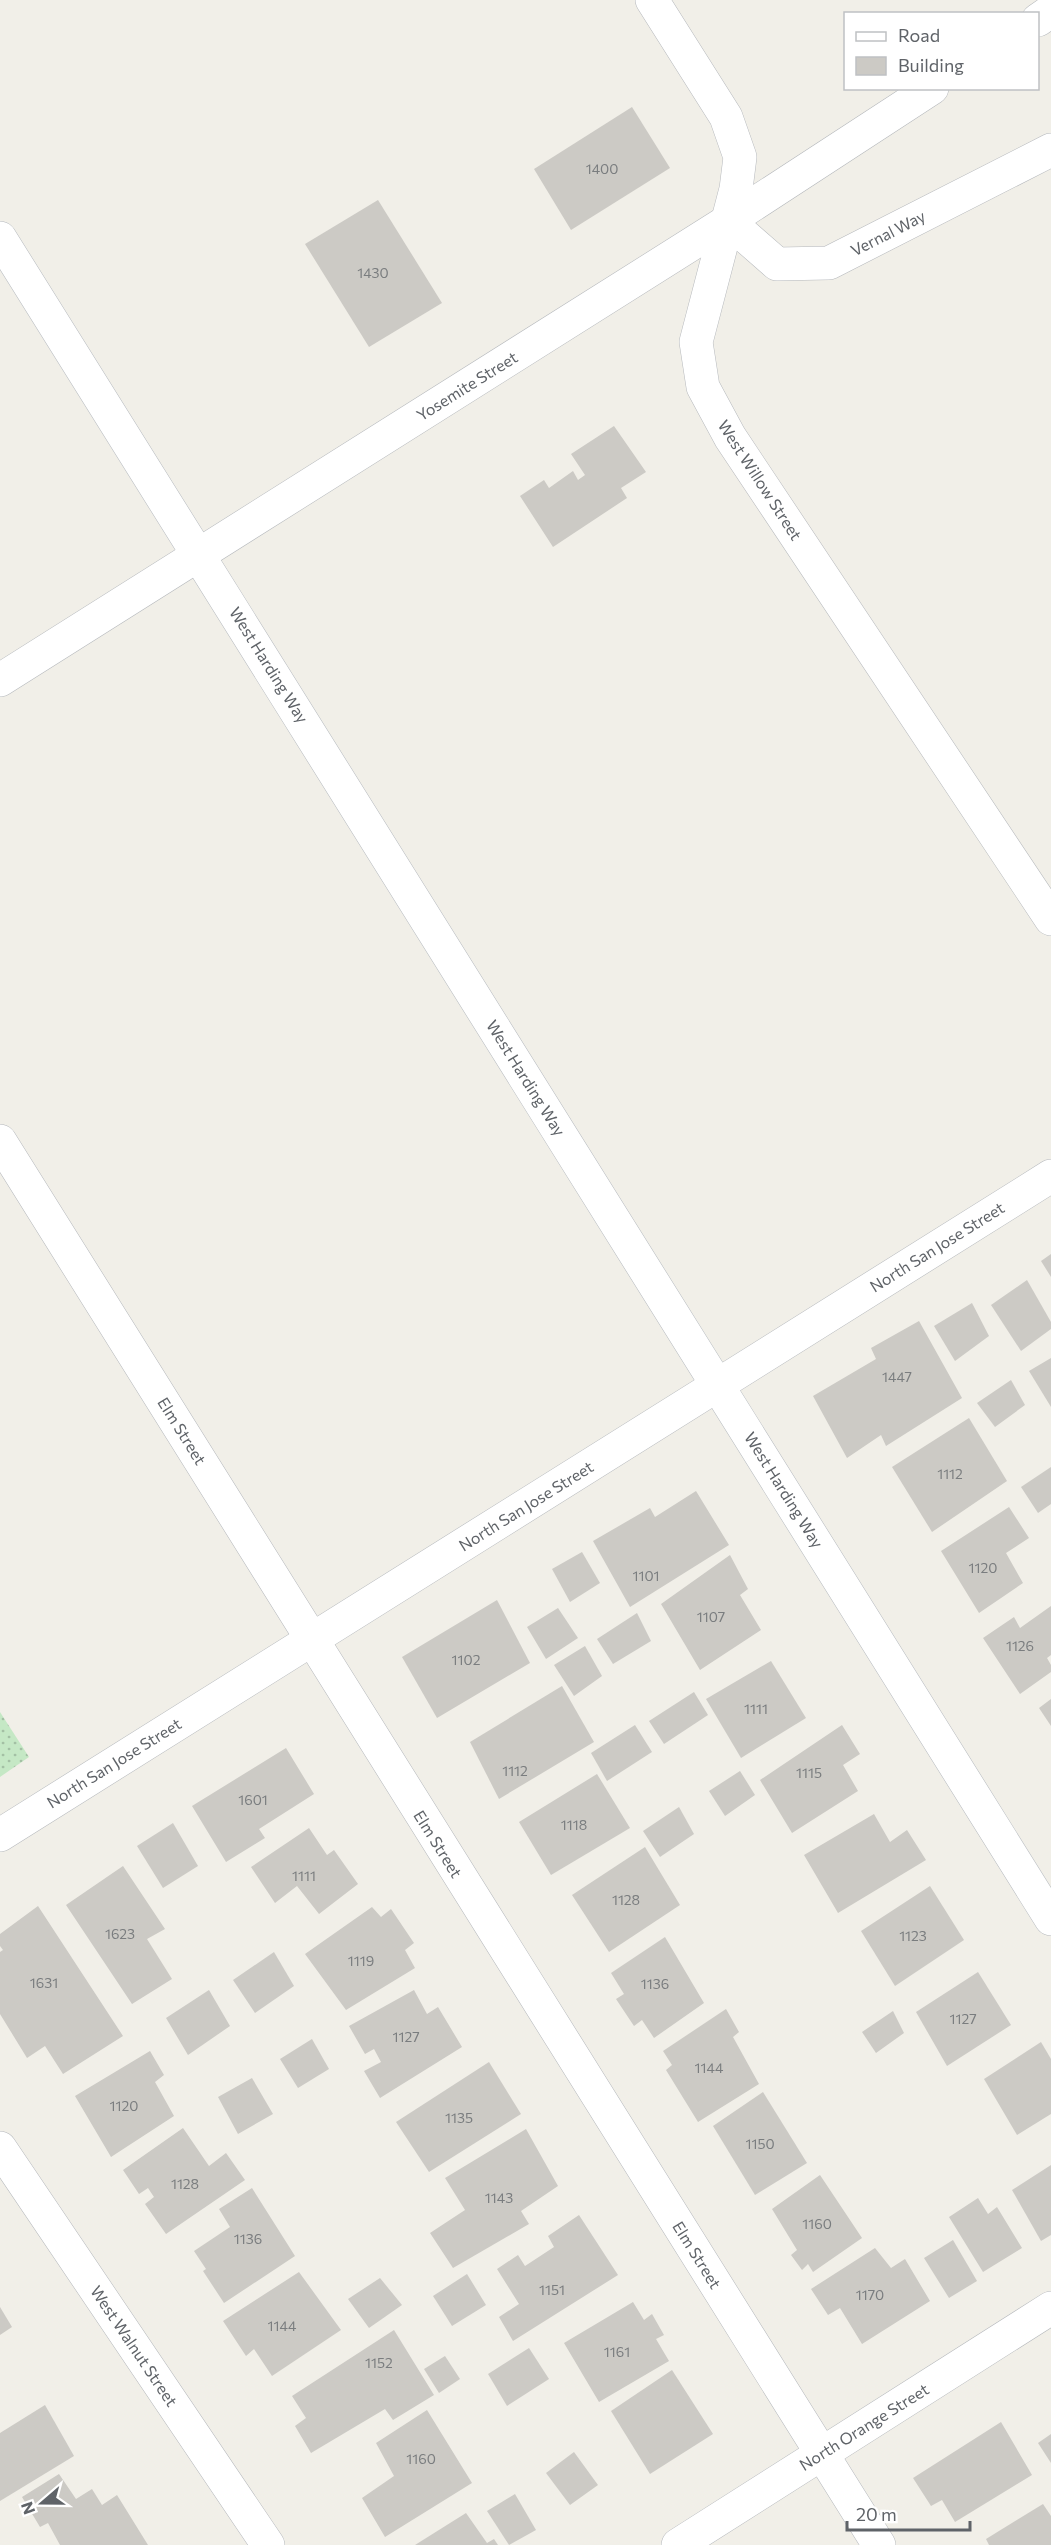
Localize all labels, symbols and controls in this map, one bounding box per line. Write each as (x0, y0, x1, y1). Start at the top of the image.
legend (844, 12, 1039, 90)
text: Road (898, 24, 940, 46)
text: Building (898, 54, 964, 76)
house number: 1400 (586, 160, 618, 177)
street label: Vernal Way (847, 206, 928, 259)
house number: 1430 (357, 264, 389, 281)
street label: Yosemite Street (413, 347, 521, 424)
street label: West Willow Street (714, 416, 807, 544)
street label: West Harding Way (226, 603, 313, 726)
street label: West Harding Way (483, 1016, 570, 1139)
street label: North San Jose Street (866, 1197, 1008, 1296)
house number: 1447 (882, 1368, 912, 1385)
street label: Elm Street (154, 1394, 211, 1468)
street label: West Harding Way (741, 1428, 828, 1551)
street label: North San Jose Street (455, 1456, 597, 1555)
house number: 1112 (937, 1465, 963, 1482)
house number: 1120 (969, 1559, 997, 1576)
house number: 1101 (632, 1567, 660, 1584)
house number: 1107 (697, 1608, 725, 1625)
house number: 1126 (1006, 1637, 1034, 1654)
house number: 1102 (452, 1651, 481, 1668)
house number: 1111 (744, 1700, 768, 1717)
street label: North San Jose Street (43, 1713, 185, 1812)
house number: 1112 (502, 1762, 528, 1779)
house number: 1115 (796, 1764, 822, 1781)
house number: 1601 (238, 1791, 268, 1808)
street label: Elm Street (410, 1807, 467, 1881)
house number: 1118 (561, 1816, 587, 1833)
house number: 1111 (292, 1867, 316, 1884)
house number: 1128 (612, 1891, 640, 1908)
house number: 1623 (105, 1925, 135, 1942)
house number: 1123 (899, 1927, 927, 1944)
house number: 1119 (348, 1952, 374, 1969)
house number: 1631 (30, 1974, 58, 1991)
house number: 1136 (641, 1975, 669, 1992)
house number: 1127 (949, 2010, 977, 2027)
house number: 1127 (392, 2028, 420, 2045)
house number: 1144 (695, 2059, 724, 2076)
house number: 1120 (110, 2097, 138, 2114)
house number: 1135 (445, 2109, 473, 2126)
house number: 1150 (745, 2135, 775, 2152)
house number: 1128 (171, 2175, 199, 2192)
house number: 1143 (485, 2189, 513, 2206)
house number: 1160 (802, 2215, 832, 2232)
street label: Elm Street (669, 2218, 726, 2292)
house number: 1136 (234, 2230, 262, 2247)
house number: 1151 (539, 2281, 565, 2298)
street label: West Walnut Street (87, 2282, 182, 2410)
house number: 1170 (856, 2286, 884, 2303)
house number: 1144 (268, 2317, 297, 2334)
house number: 1161 (604, 2343, 630, 2360)
house number: 1152 (365, 2354, 393, 2371)
street label: North Orange Street (796, 2379, 932, 2474)
house number: 1160 (406, 2450, 436, 2467)
north arrow (12, 2473, 72, 2533)
scale bar (847, 2494, 970, 2532)
text: N (16, 2499, 38, 2517)
text: 20 m (856, 2503, 897, 2525)

